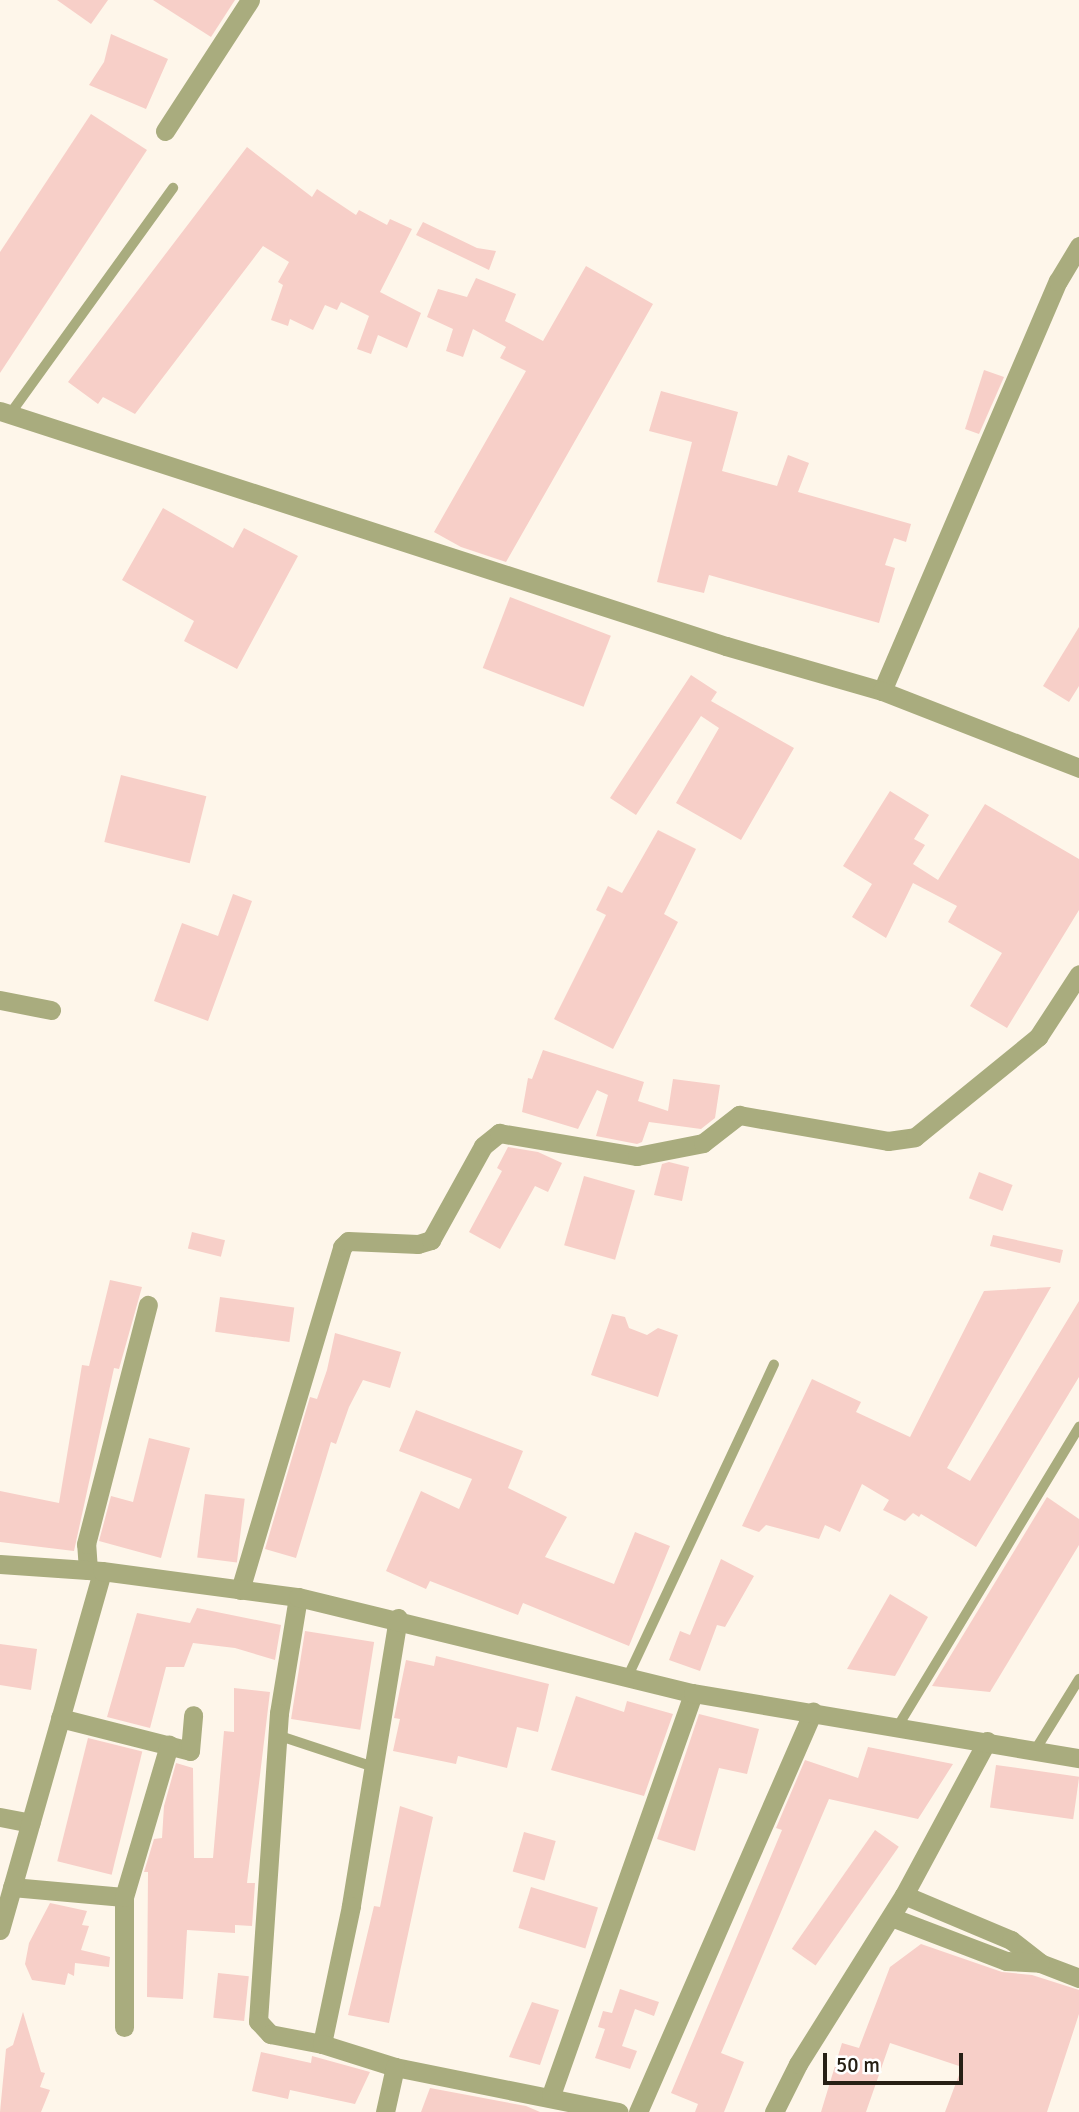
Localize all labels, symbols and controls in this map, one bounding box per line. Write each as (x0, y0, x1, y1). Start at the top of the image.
scale bar (827, 2038, 967, 2082)
text: 50 m (836, 2052, 880, 2078)

